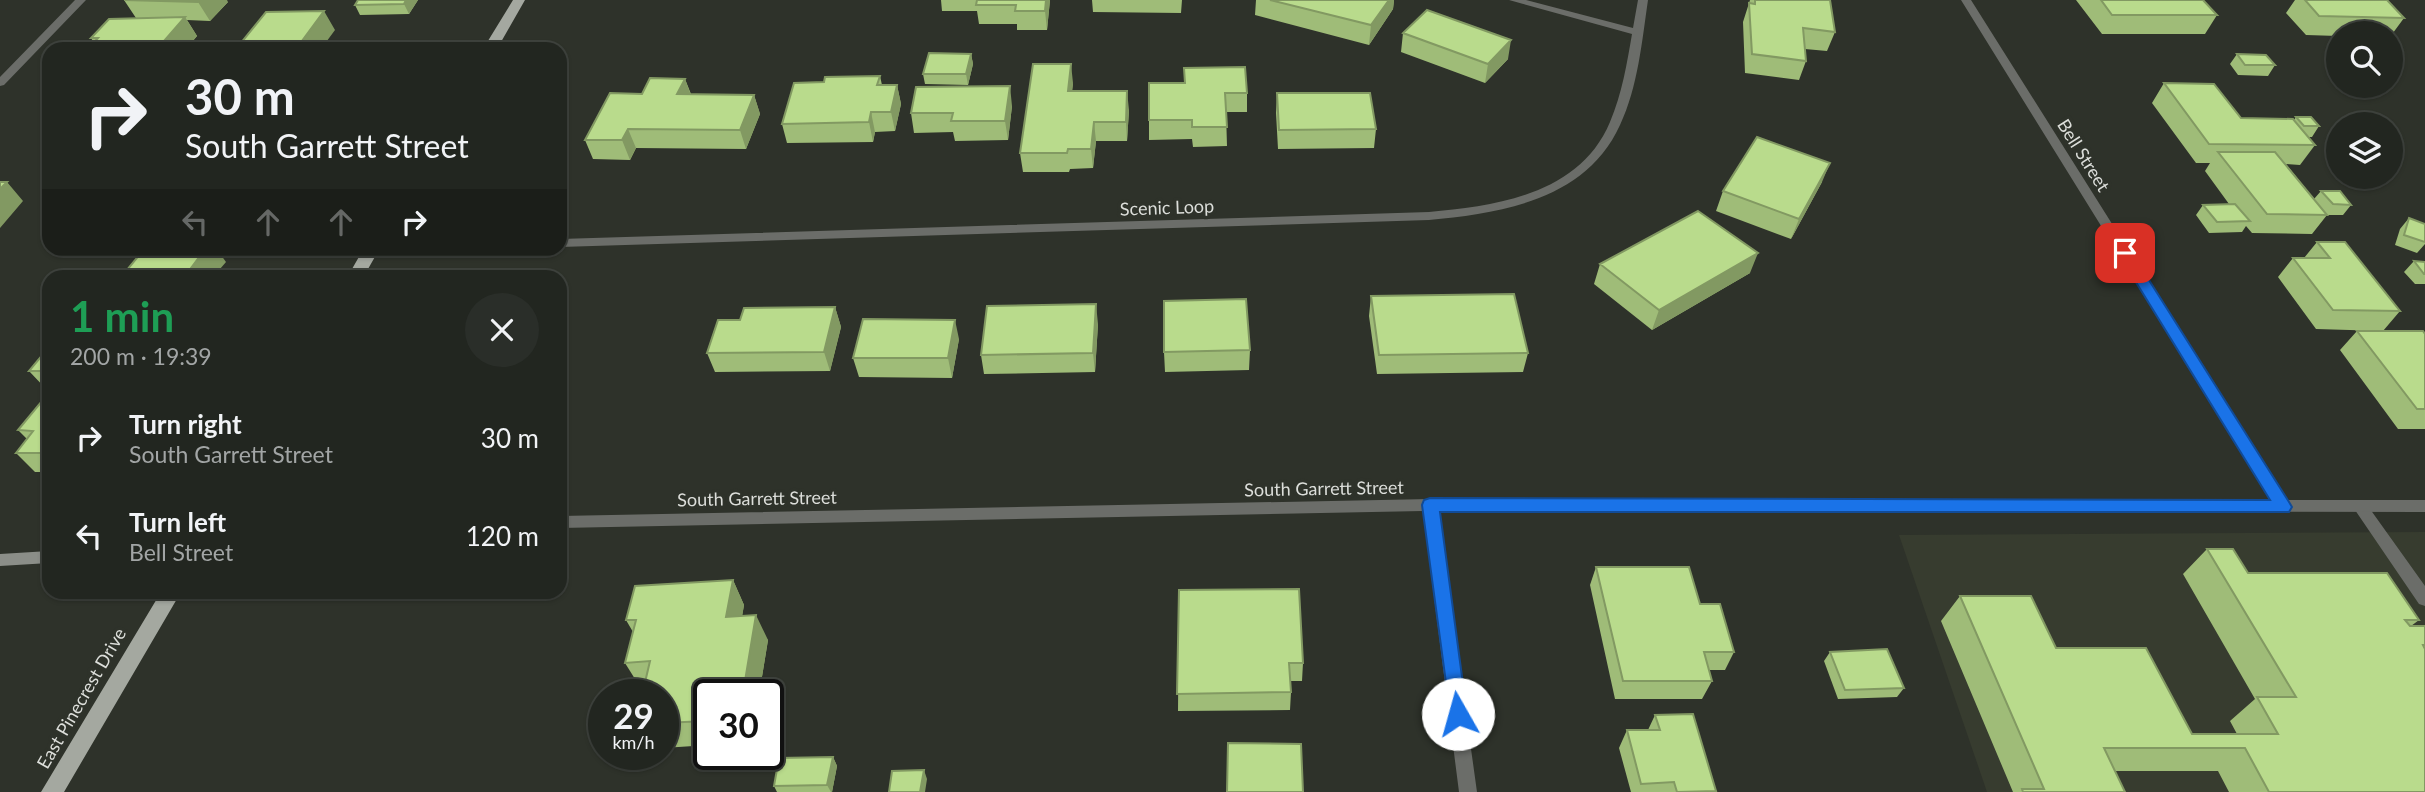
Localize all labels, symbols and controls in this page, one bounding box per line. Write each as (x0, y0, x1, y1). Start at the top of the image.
map controls (2326, 21, 2403, 189)
button: search (2326, 21, 2403, 98)
text: 30 m (185, 67, 295, 125)
icon: right (70, 70, 161, 161)
button: layers (2326, 112, 2403, 189)
street label: Bell Street (2053, 115, 2115, 196)
text: South Garrett Street (185, 126, 469, 165)
street label: Scenic Loop (1119, 194, 1215, 220)
icon: left (176, 203, 214, 241)
icon: ahead (249, 203, 287, 241)
icon: ahead (322, 203, 360, 241)
icon: right (395, 203, 433, 241)
pin (2095, 223, 2155, 283)
icon: arrive (2106, 234, 2144, 272)
text: 1 min (70, 291, 174, 341)
button: close (465, 293, 539, 367)
text: 200 m · 19:39 (70, 342, 212, 370)
text: Turn right (129, 408, 242, 440)
icon: right (70, 419, 108, 457)
text: 30 m (481, 422, 539, 454)
text: South Garrett Street (129, 440, 333, 468)
street label: South Garrett Street (1244, 476, 1405, 500)
street label: South Garrett Street (677, 486, 838, 510)
text: Turn left (129, 506, 226, 538)
icon: left (70, 517, 108, 555)
text: 120 m (466, 520, 539, 552)
text: Bell Street (129, 538, 233, 566)
street label: East Pinecrest Drive (32, 624, 130, 772)
position arrow (1421, 677, 1495, 751)
speed limit sign: 30 (693, 679, 784, 770)
text: 29 (613, 694, 654, 736)
text: km/h (612, 731, 655, 753)

